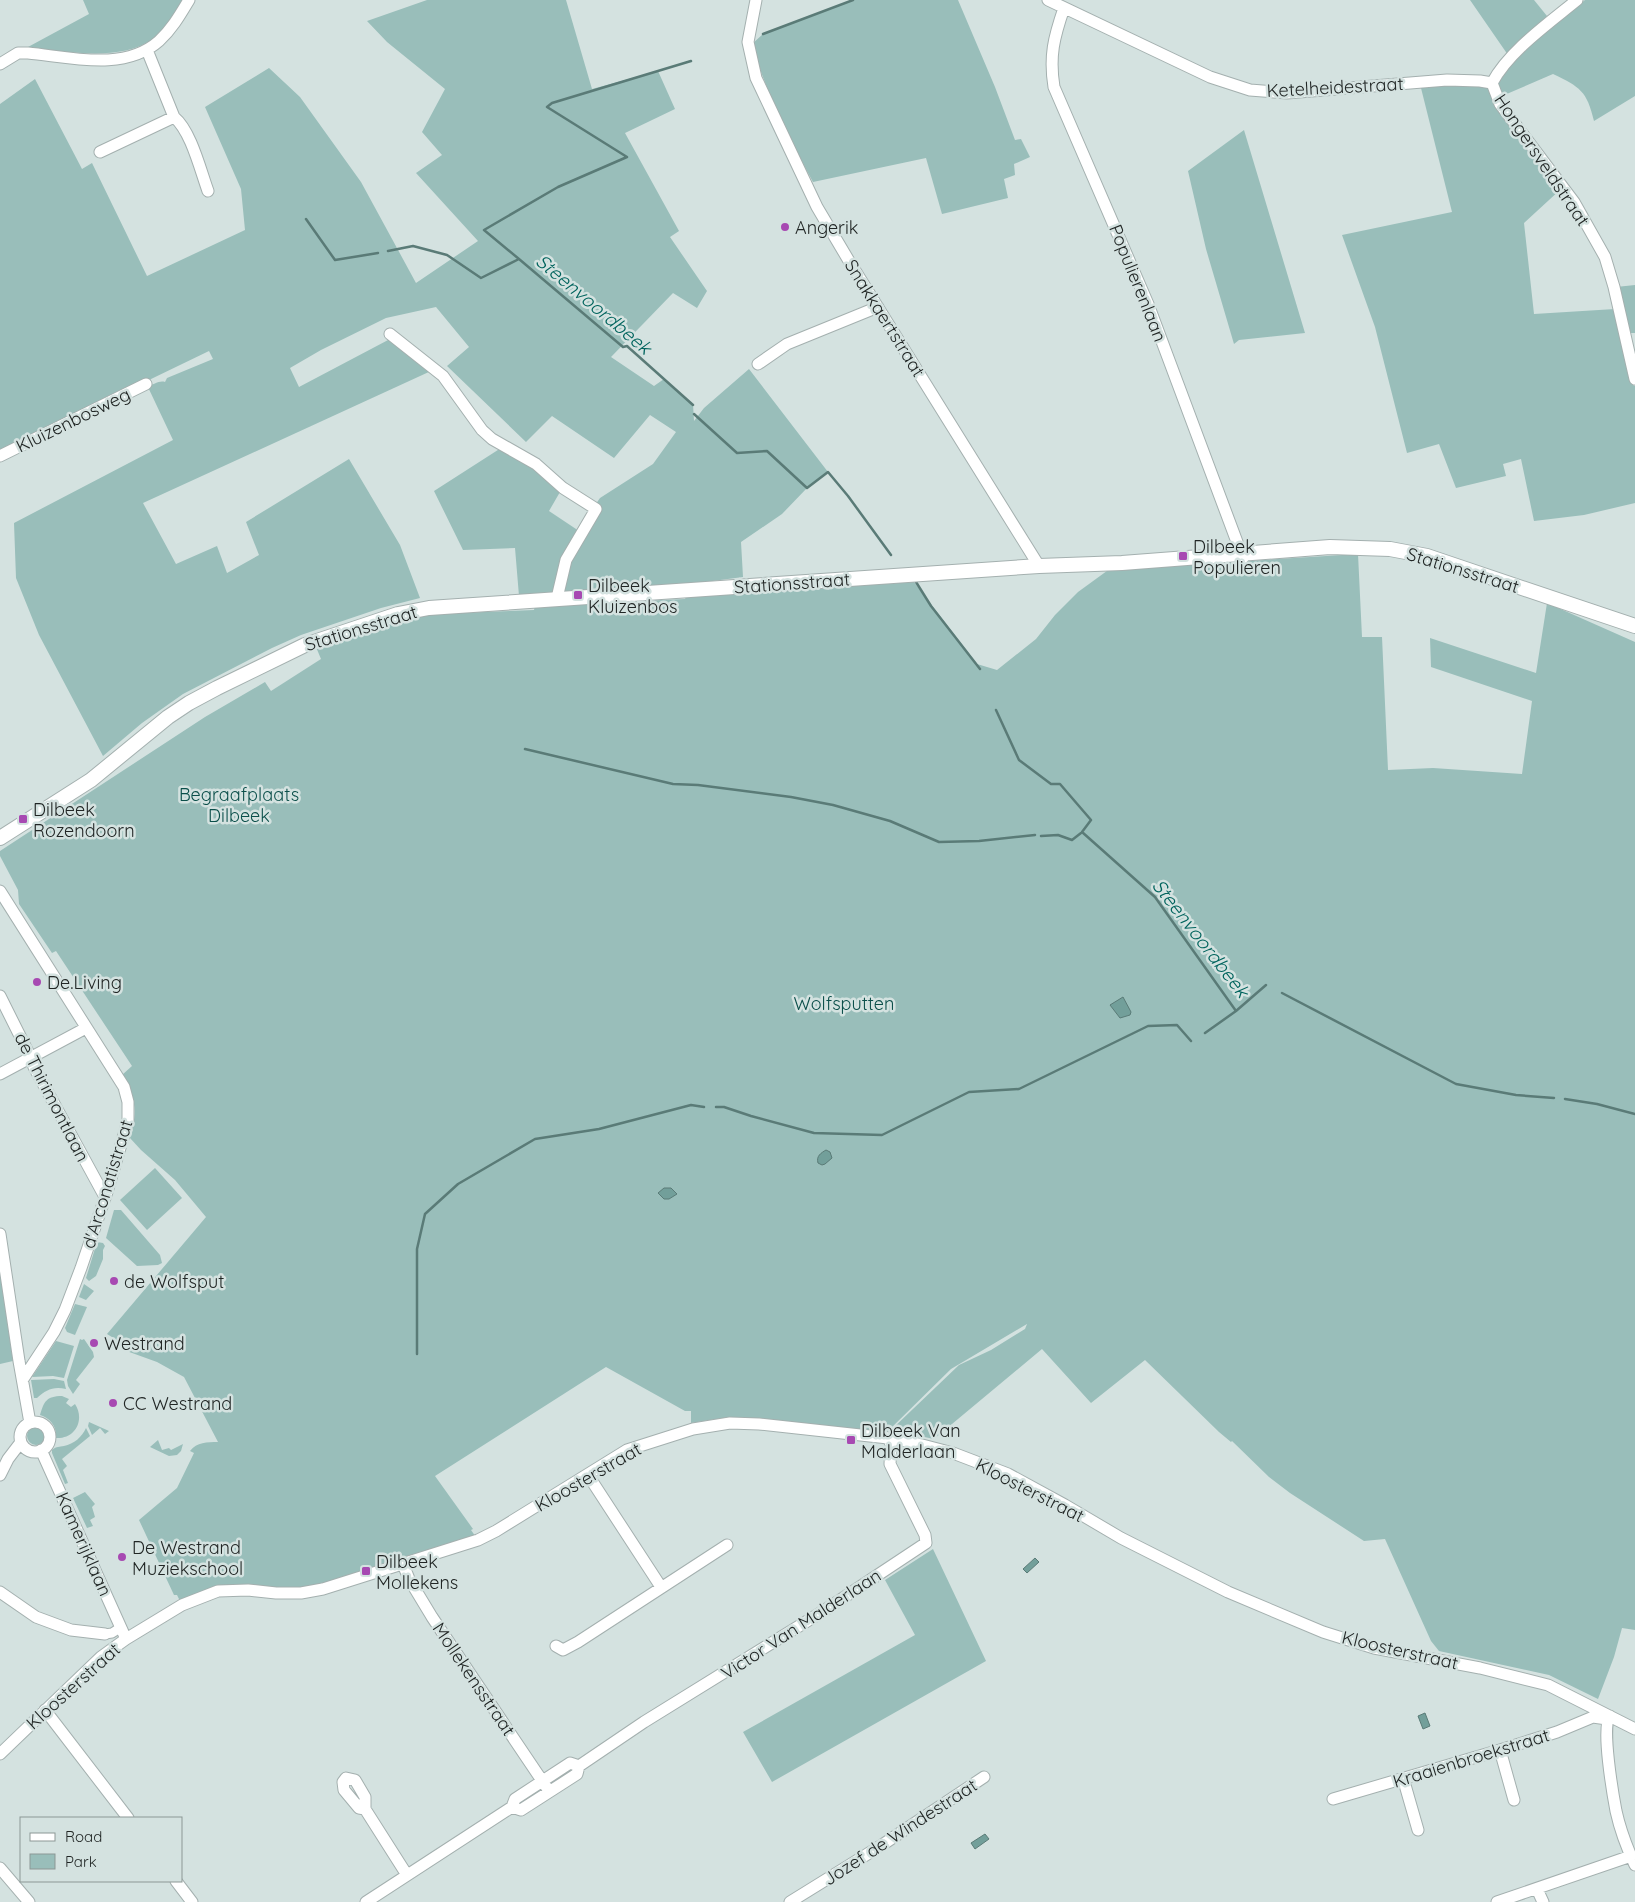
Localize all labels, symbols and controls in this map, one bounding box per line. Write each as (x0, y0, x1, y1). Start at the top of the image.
street label: Ketelheidestraat (1266, 72, 1404, 102)
street label: Hongersveldstraat (1489, 90, 1595, 230)
place label: Angerik (795, 216, 859, 239)
marker: Angerik (779, 221, 791, 233)
street label: Populierenlaan (1104, 221, 1172, 345)
water label: Steenvoordbeek (531, 249, 658, 361)
street label: Snakkaertstraat (840, 255, 930, 381)
street label: Kluizenbosweg (12, 382, 134, 458)
place label: Dilbeek Populieren (1193, 535, 1281, 579)
street label: Stationsstraat (1404, 542, 1522, 598)
marker: Dilbeek Populieren (1177, 550, 1189, 562)
street label: Stationsstraat (733, 567, 851, 599)
place label: Dilbeek Kluizenbos (588, 574, 678, 618)
marker: Dilbeek Kluizenbos (572, 589, 584, 601)
street label: Stationsstraat (302, 600, 420, 656)
park label: Begraafplaats Dilbeek (179, 783, 299, 827)
place label: Dilbeek Rozendoorn (33, 798, 135, 842)
marker: Dilbeek Rozendoorn (17, 813, 29, 825)
water label: Steenvoordbeek (1147, 874, 1256, 1004)
place label: De.Living (47, 971, 122, 994)
marker: De.Living (31, 976, 43, 988)
park label: Wolfsputten (794, 992, 894, 1015)
street label: de Thirimontlaan (10, 1028, 94, 1166)
street label: d'Arconatistraat (77, 1117, 137, 1251)
place label: de Wolfsput (124, 1270, 224, 1293)
marker: de Wolfsput (108, 1275, 120, 1287)
place label: Westrand (104, 1332, 185, 1355)
marker: Westrand (88, 1337, 100, 1349)
place label: CC Westrand (123, 1392, 232, 1415)
marker: CC Westrand (107, 1397, 119, 1409)
place label: Dilbeek Van Malderlaan (861, 1419, 961, 1463)
marker: Dilbeek Van Malderlaan (845, 1434, 857, 1446)
street label: Kloosterstraat (531, 1437, 645, 1517)
street label: Kloosterstraat (972, 1453, 1088, 1527)
street label: Kamerijklaan (51, 1488, 117, 1600)
place label: De Westrand Muziekschool (132, 1536, 243, 1580)
place label: Dilbeek Mollekens (376, 1550, 458, 1594)
marker: De Westrand Muziekschool (116, 1551, 128, 1563)
street label: Victor Van Malderlaan (717, 1564, 885, 1684)
marker: Dilbeek Mollekens (360, 1565, 372, 1577)
street label: Mollekensstraat (428, 1618, 520, 1740)
street label: Kloosterstraat (1340, 1625, 1460, 1675)
street label: Kloosterstraat (21, 1638, 125, 1734)
street label: Kraaienbroekstraat (1390, 1723, 1552, 1793)
street label: Jozef de Windestraat (819, 1774, 981, 1890)
legend (20, 1817, 182, 1882)
text: Road (65, 1827, 102, 1846)
text: Park (65, 1852, 97, 1871)

